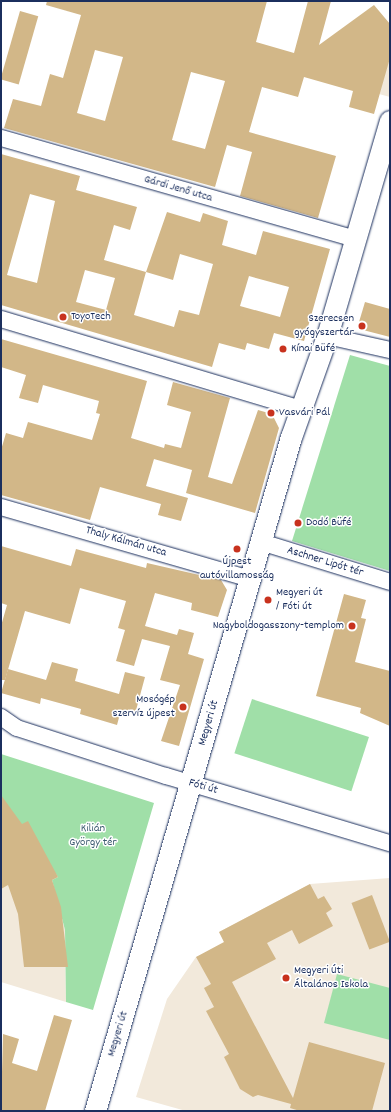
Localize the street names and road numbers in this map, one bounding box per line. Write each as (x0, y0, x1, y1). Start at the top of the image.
street label: Gárdi Jenő utca (142, 172, 214, 206)
street label: Thaly Kálmán utca (84, 524, 168, 560)
street label: Aschner Lipót tér (285, 544, 365, 580)
street label: Megyeri út (196, 699, 222, 747)
street label: Fóti út (187, 776, 219, 798)
street label: Megyeri út (104, 1010, 132, 1058)

